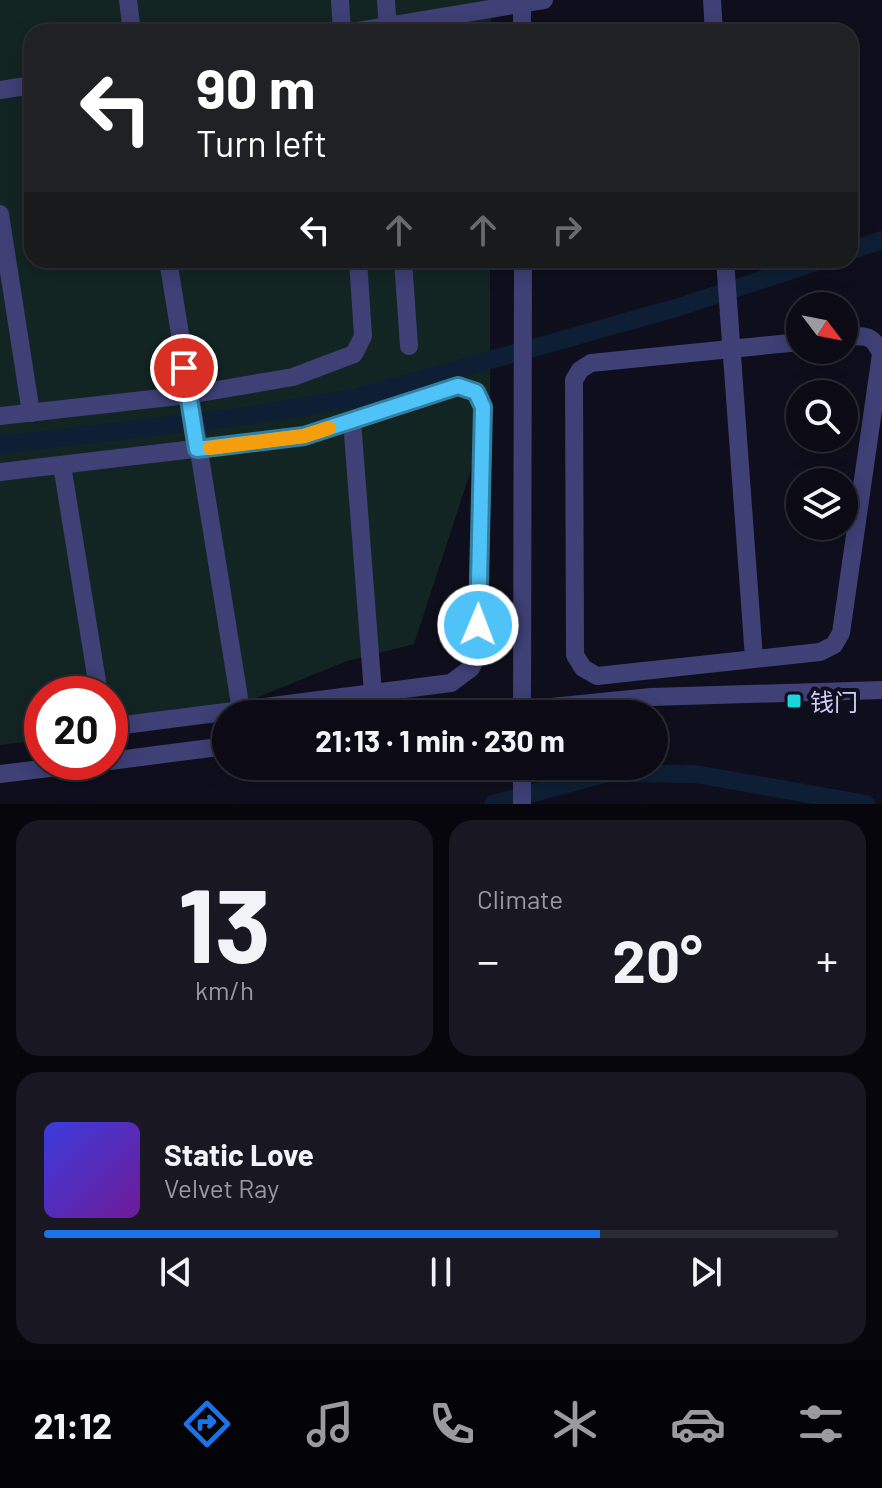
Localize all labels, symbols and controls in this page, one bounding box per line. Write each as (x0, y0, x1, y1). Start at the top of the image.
text: 90 m (196, 53, 316, 120)
icon: left (64, 56, 168, 160)
text: Turn left (196, 121, 327, 164)
icon: left (293, 208, 337, 252)
icon: ahead (377, 208, 421, 252)
icon: ahead (461, 208, 505, 252)
icon: right (545, 208, 589, 252)
north arrow (786, 292, 858, 364)
map controls (786, 292, 858, 540)
pin (150, 334, 218, 402)
icon: arrive (162, 346, 206, 390)
button: search (786, 380, 858, 452)
button: layers (786, 468, 858, 540)
position arrow (436, 583, 520, 667)
speed limit sign: 20 (24, 676, 128, 780)
place label: 钱门 (810, 687, 858, 716)
marker: 钱门 (785, 692, 803, 710)
text: 21:13 · 1 min · 230 m (315, 722, 565, 758)
text: 13 (178, 859, 271, 984)
text: Climate (477, 883, 563, 914)
text: 20° (612, 923, 703, 995)
text: − (477, 933, 499, 986)
text: + (816, 933, 838, 986)
text: km/h (195, 974, 254, 1005)
text: Static Love (164, 1136, 314, 1172)
text: Velvet Ray (164, 1172, 279, 1203)
icon: previous (154, 1250, 198, 1294)
icon: pause (419, 1250, 463, 1294)
icon: next (684, 1250, 728, 1294)
icon: directions (179, 1396, 235, 1452)
icon: music (302, 1396, 358, 1452)
icon: phone (424, 1396, 480, 1452)
icon: climate (547, 1396, 603, 1452)
icon: car (670, 1396, 726, 1452)
icon: filters (793, 1396, 849, 1452)
text: 21:12 (33, 1403, 112, 1446)

